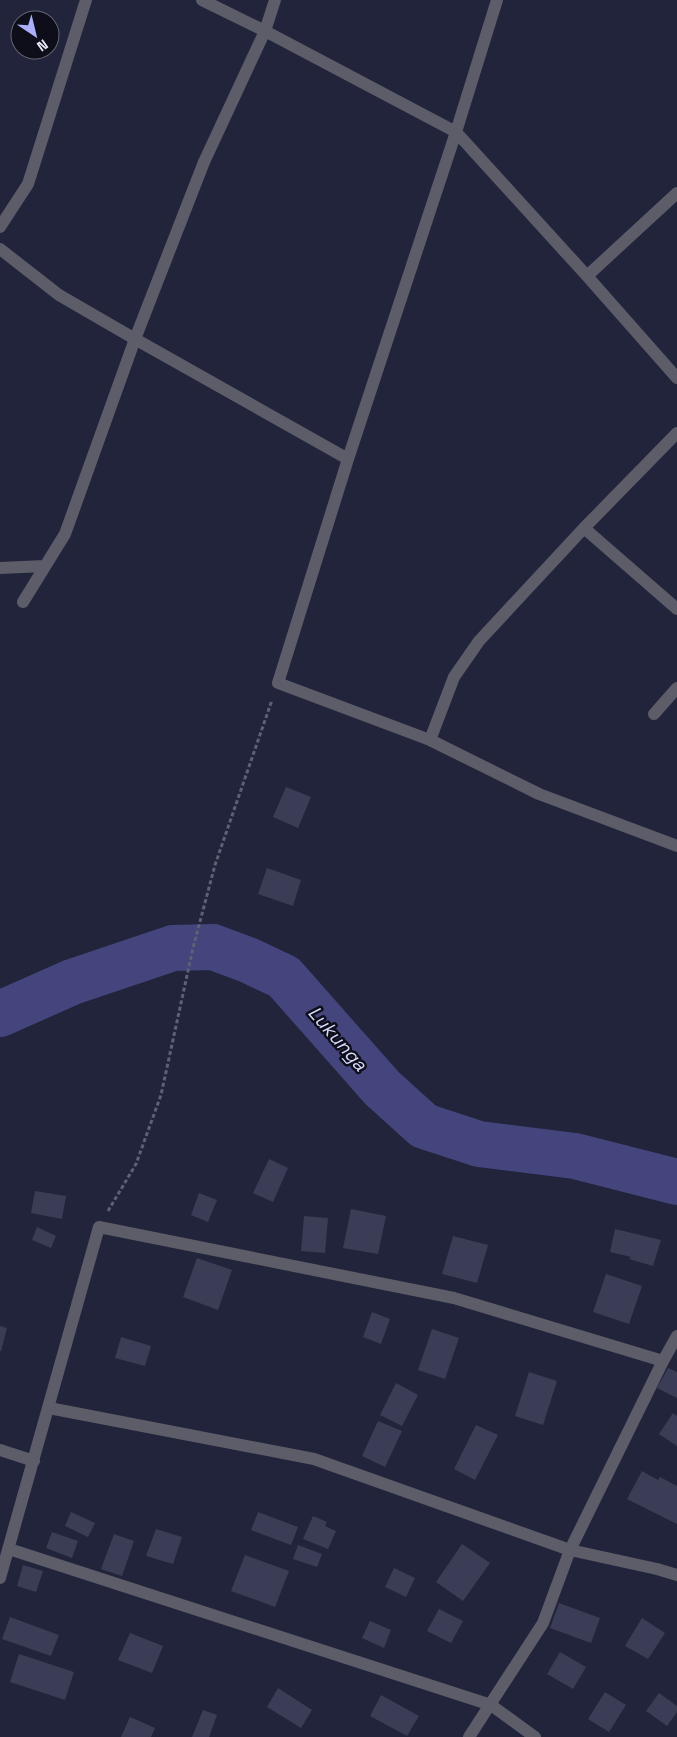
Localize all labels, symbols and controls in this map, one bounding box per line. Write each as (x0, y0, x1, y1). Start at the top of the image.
north arrow (10, 10, 60, 60)
text: N (33, 36, 51, 56)
water label: Lukunga (302, 1000, 373, 1076)

